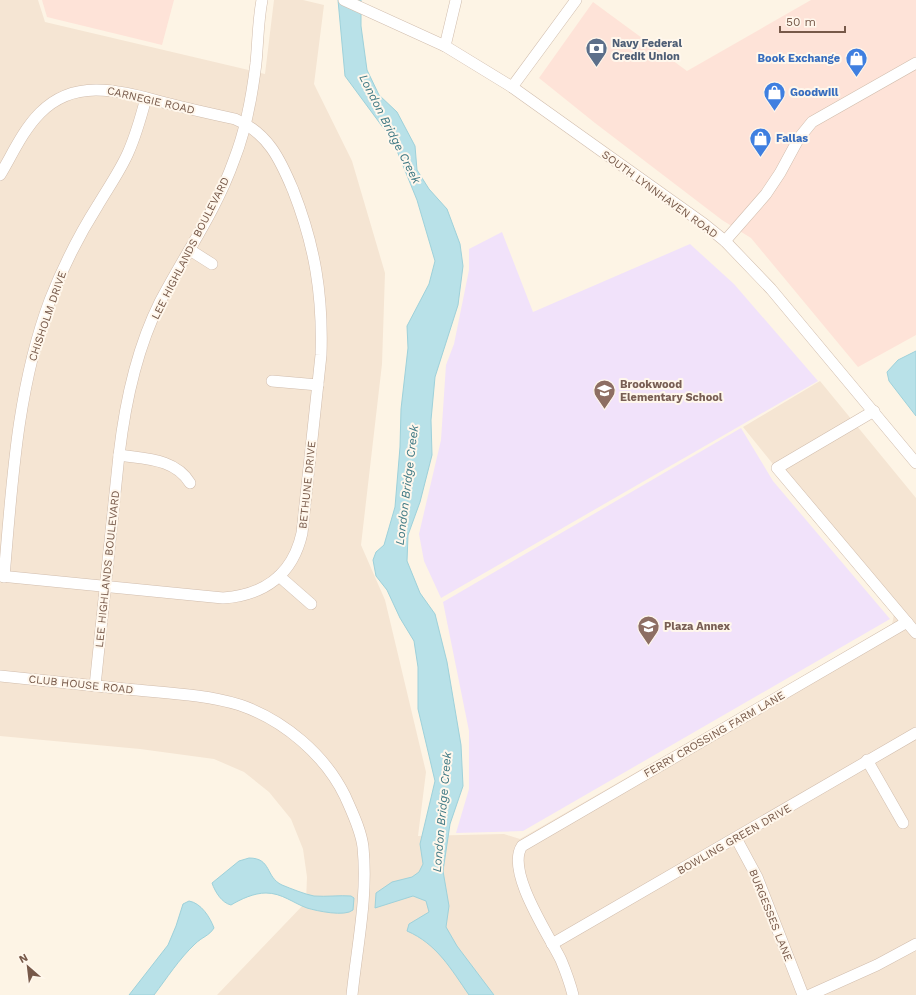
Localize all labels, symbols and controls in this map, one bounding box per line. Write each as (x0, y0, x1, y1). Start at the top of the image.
scale bar (780, 8, 845, 34)
text: 50 m (786, 15, 816, 29)
bank icon: Navy Federal Credit Union (584, 36, 610, 69)
place label: Navy Federal Credit Union (612, 37, 682, 63)
shop icon: Book Exchange (843, 45, 869, 78)
place label: Book Exchange (758, 52, 840, 65)
water label: London Bridge Creek (356, 72, 424, 186)
shop icon: Goodwill (762, 79, 788, 112)
street label: CARNEGIE ROAD (106, 84, 196, 117)
place label: Goodwill (790, 86, 839, 99)
shop icon: Fallas (747, 125, 773, 158)
place label: Fallas (776, 132, 808, 145)
street label: SOUTH LYNNHAVEN ROAD (599, 148, 720, 241)
street label: LEE HIGHLANDS BOULEVARD (149, 175, 232, 322)
street label: CHISHOLM DRIVE (26, 269, 69, 363)
school or university icon: Brookwood Elementary School (592, 377, 618, 410)
place label: Brookwood Elementary School (620, 378, 723, 404)
water label: London Bridge Creek (393, 424, 421, 546)
street label: BETHUNE DRIVE (296, 441, 319, 530)
street label: LEE HIGHLANDS BOULEVARD (93, 490, 122, 648)
school or university icon: Plaza Annex (635, 613, 661, 646)
place label: Plaza Annex (664, 620, 730, 633)
street label: CLUB HOUSE ROAD (28, 673, 134, 696)
street label: FERRY CROSSING FARM LANE (642, 689, 787, 780)
water label: London Bridge Creek (430, 751, 454, 873)
street label: BOWLING GREEN DRIVE (675, 801, 793, 877)
street label: BURGESSES LANE (746, 867, 795, 963)
north arrow (8, 947, 48, 987)
text: N (17, 951, 30, 966)

